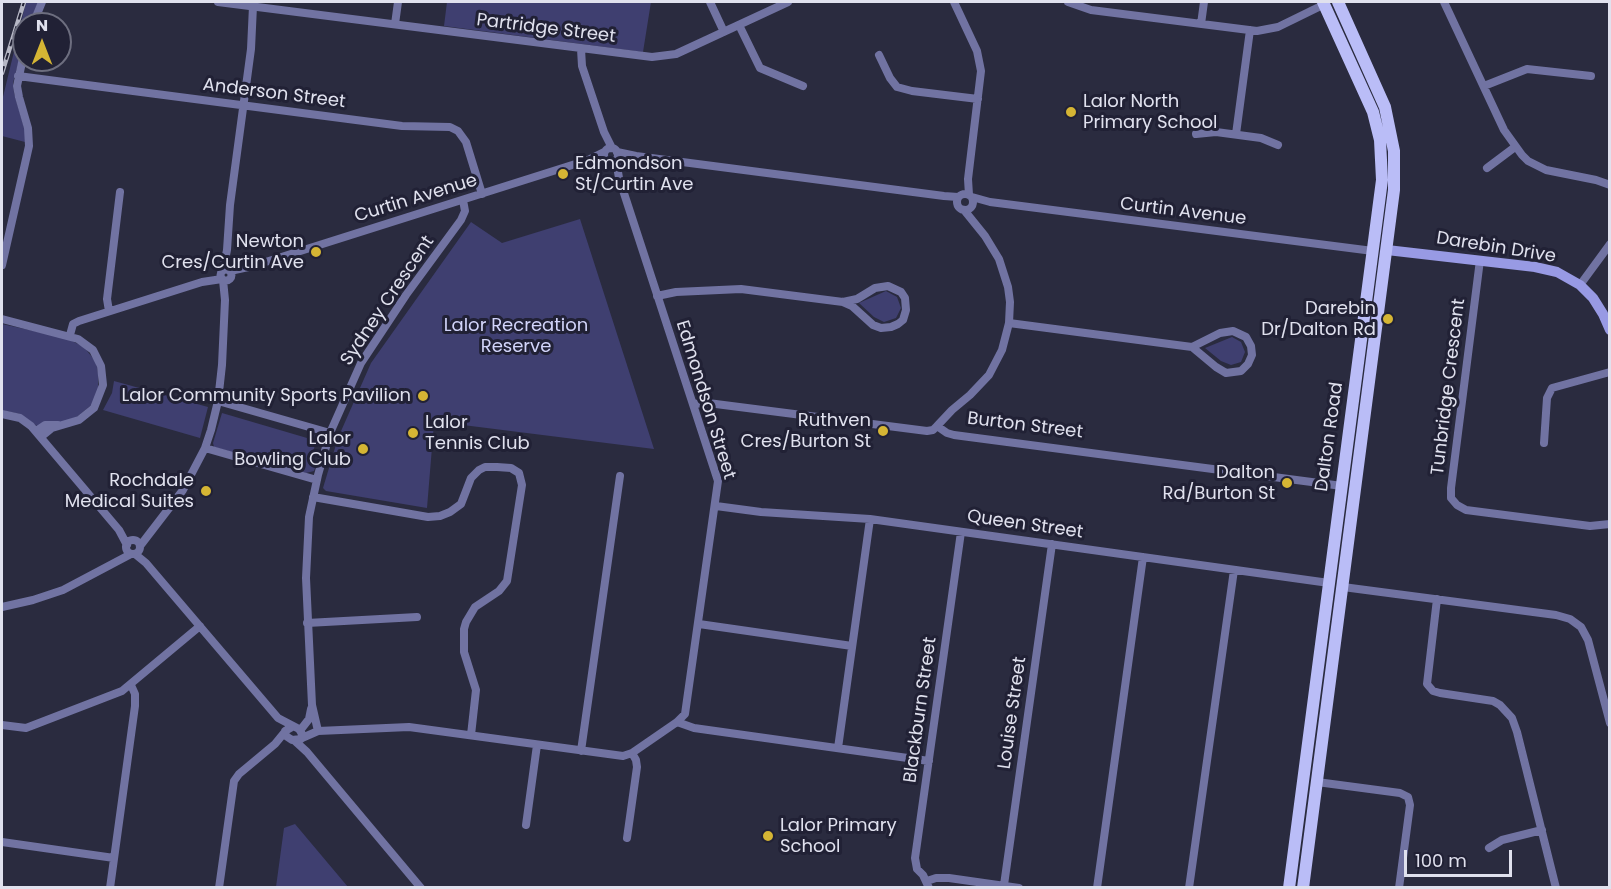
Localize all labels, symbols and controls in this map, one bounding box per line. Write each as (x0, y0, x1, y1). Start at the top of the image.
street label: Partridge Street (475, 10, 617, 48)
north arrow (12, 12, 72, 72)
text: N (36, 14, 48, 37)
street label: Anderson Street (201, 75, 347, 113)
place label: Lalor North Primary School (1083, 91, 1217, 134)
marker: Lalor North Primary School (1064, 105, 1078, 119)
place label: Edmondson St/Curtin Ave (575, 153, 694, 195)
marker: Edmondson St/Curtin Ave (556, 167, 570, 181)
street label: Curtin Avenue (352, 170, 480, 228)
street label: Curtin Avenue (1119, 194, 1247, 230)
street label: Darebin Drive (1435, 228, 1557, 268)
place label: Newton Cres/Curtin Ave (161, 231, 304, 274)
street label: Sydney Crescent (337, 232, 439, 370)
marker: Newton Cres/Curtin Ave (309, 245, 323, 259)
street label: Tunbridge Crescent (1427, 297, 1471, 477)
place label: Darebin Dr/Dalton Rd (1261, 298, 1376, 340)
marker: Darebin Dr/Dalton Rd (1381, 312, 1395, 326)
park label: Lalor Recreation Reserve (444, 315, 588, 358)
street label: Edmondson Street (671, 318, 739, 482)
street label: Dalton Road (1312, 381, 1348, 493)
place label: Lalor Community Sports Pavilion (121, 385, 411, 407)
marker: Lalor Community Sports Pavilion (416, 389, 430, 403)
street label: Burton Street (966, 408, 1084, 444)
place label: Ruthven Cres/Burton St (740, 410, 871, 452)
place label: Lalor Tennis Club (425, 412, 530, 454)
marker: Ruthven Cres/Burton St (876, 424, 890, 438)
marker: Lalor Tennis Club (406, 426, 420, 440)
place label: Lalor Bowling Club (234, 428, 351, 470)
marker: Lalor Bowling Club (356, 442, 370, 456)
place label: Dalton Rd/Burton St (1163, 462, 1275, 504)
place label: Rochdale Medical Suites (65, 470, 194, 512)
marker: Dalton Rd/Burton St (1280, 476, 1294, 490)
marker: Rochdale Medical Suites (199, 484, 213, 498)
street label: Queen Street (966, 506, 1084, 544)
street label: Blackburn Street (900, 636, 942, 784)
street label: Louise Street (994, 655, 1032, 771)
place label: Lalor Primary School (780, 815, 897, 858)
marker: Lalor Primary School (761, 829, 775, 843)
scale bar (1407, 838, 1515, 876)
text: 100 m (1415, 848, 1467, 873)

